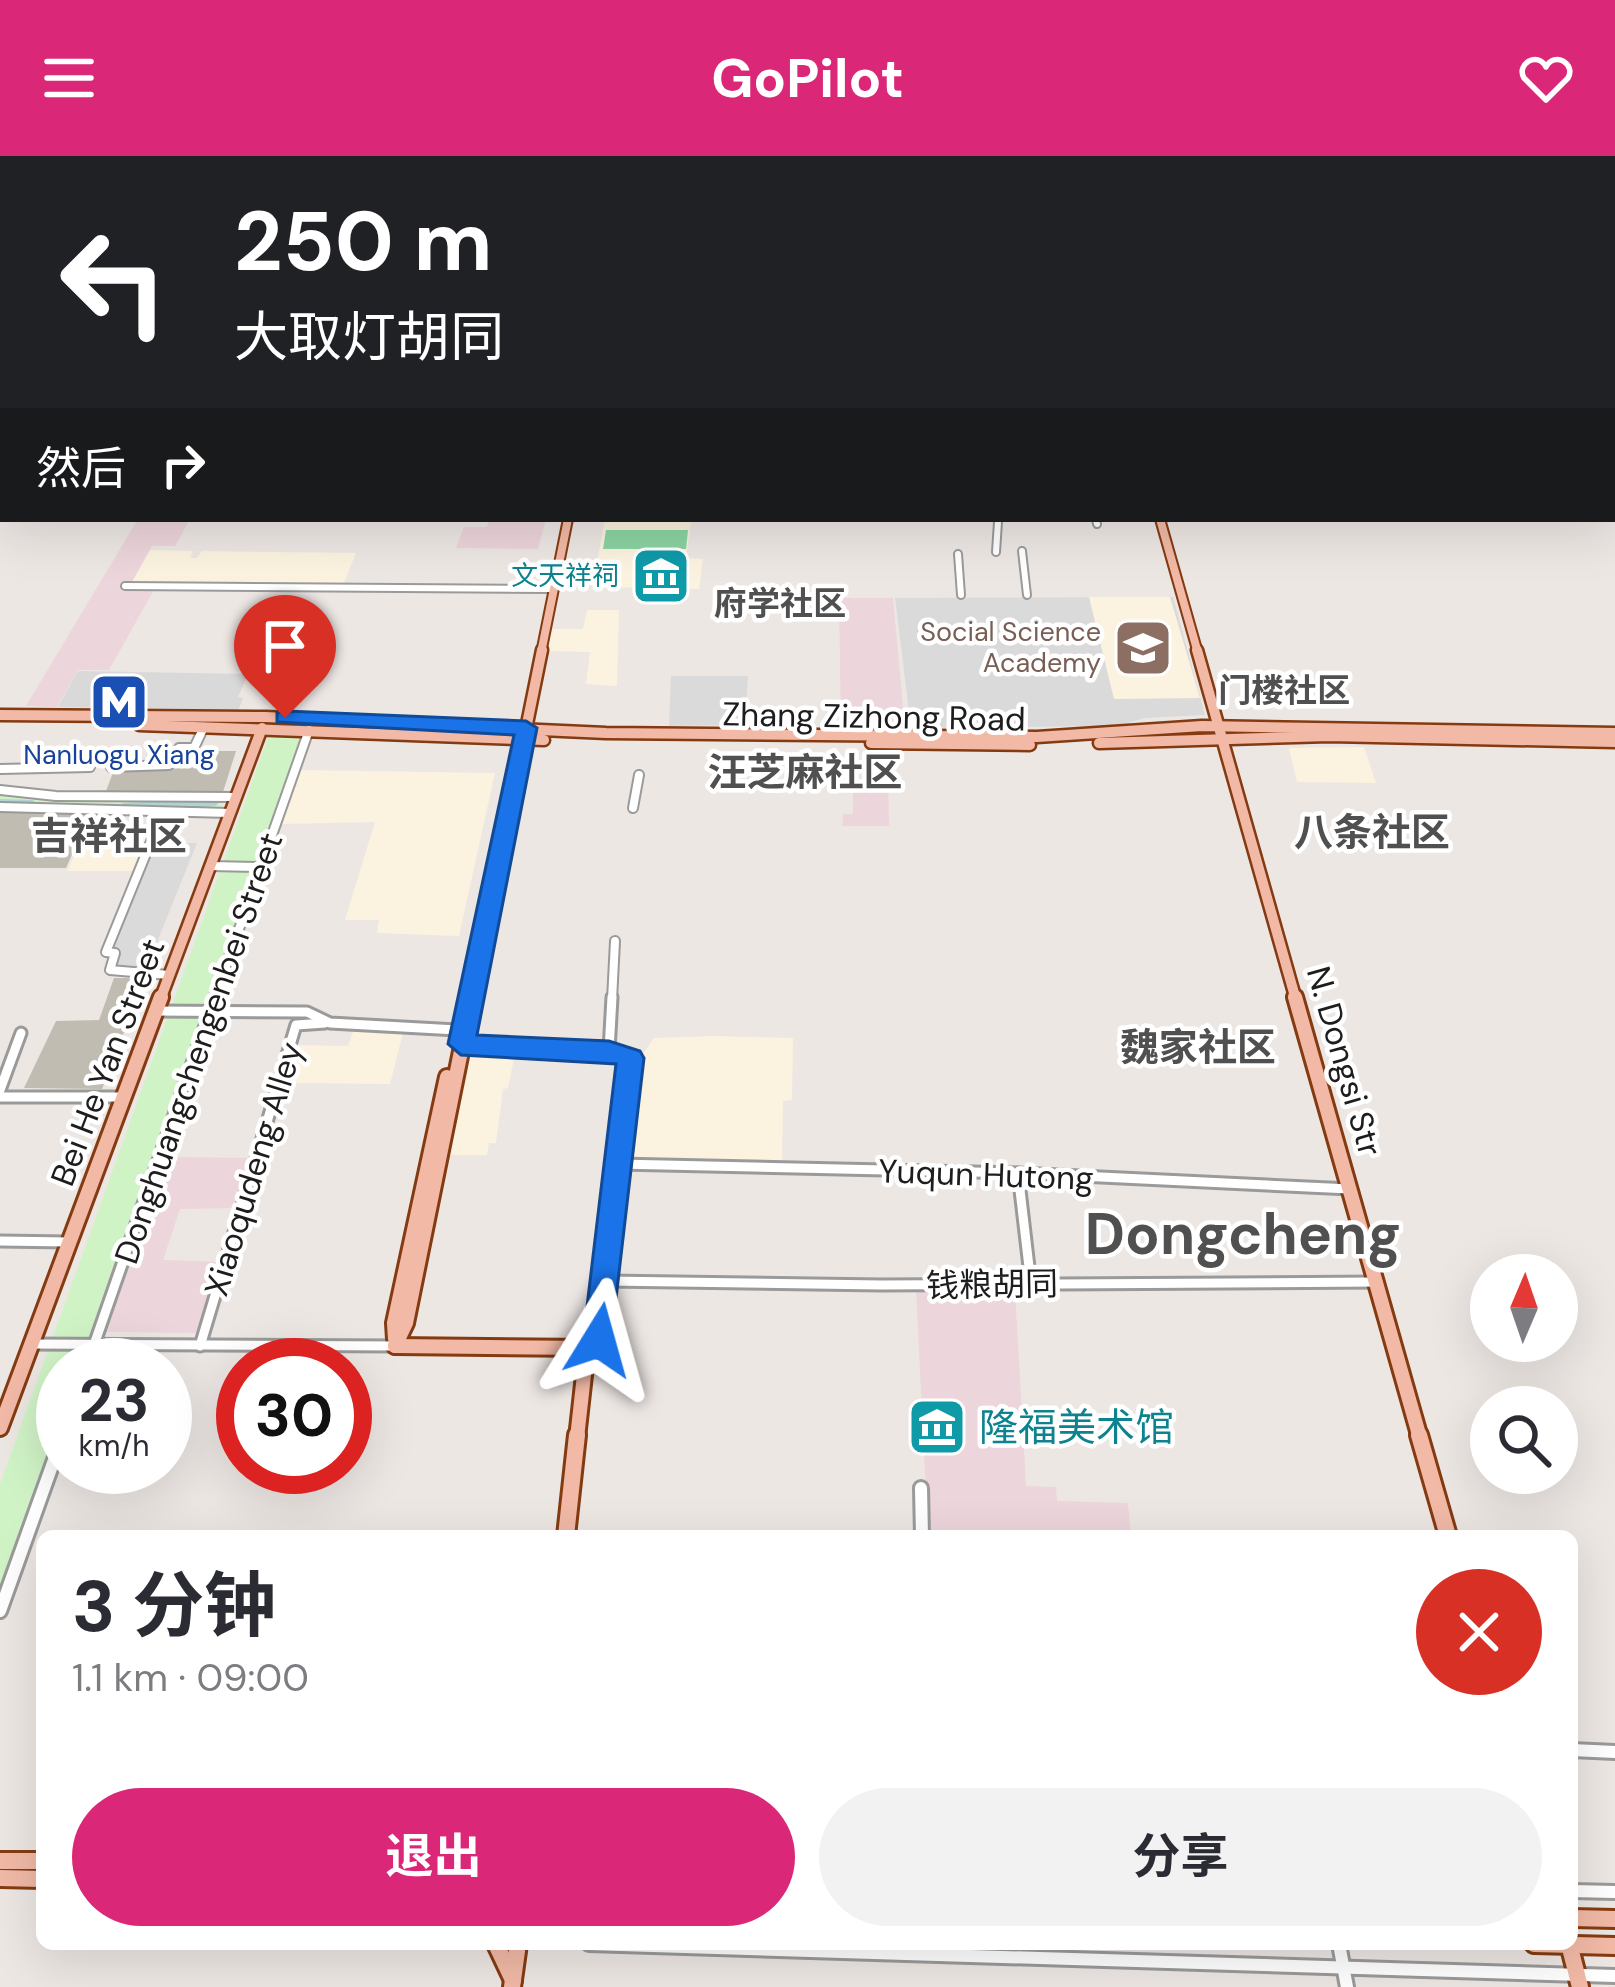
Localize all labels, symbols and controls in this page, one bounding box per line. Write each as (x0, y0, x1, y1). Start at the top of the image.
text: GoPilot (711, 43, 904, 114)
icon: menu (36, 45, 102, 111)
icon: heart (1513, 45, 1579, 111)
text: 250 m (234, 187, 493, 296)
icon: left (36, 204, 192, 360)
text: 大取灯胡同 (234, 302, 504, 373)
icon: right (150, 432, 216, 498)
text: 然后 (36, 439, 126, 498)
museum icon: 文天祥祠 (630, 545, 692, 607)
place label: 文天祥祠 (511, 558, 619, 593)
district label: 府学社区 (714, 582, 846, 625)
pin (234, 595, 336, 718)
icon: arrive (252, 613, 318, 679)
place label: Social Science Academy (920, 614, 1101, 680)
school or university icon: Social Science Academy (1112, 617, 1174, 679)
district label: 门楼社区 (1218, 669, 1350, 712)
metro station icon: Nanluogu Xiang (88, 671, 150, 733)
street label: Zhang Zizhong Road (722, 692, 1026, 741)
place label: Nanluogu Xiang (23, 737, 215, 772)
district label: 汪芝麻社区 (707, 747, 903, 798)
district label: 八条社区 (1294, 807, 1450, 858)
district label: 吉祥社区 (31, 811, 187, 862)
street label: Donghuangchengenbei Street (104, 827, 293, 1269)
street label: Bei He Yan Street (41, 933, 174, 1192)
street label: N. Dongsi Str (1297, 961, 1392, 1161)
district label: 魏家社区 (1120, 1022, 1276, 1073)
street label: Xiaoqudeng Alley (194, 1037, 313, 1301)
street label: Yuqun Hutong (878, 1149, 1094, 1200)
district label: Dongcheng (1085, 1197, 1401, 1272)
north arrow (1470, 1254, 1578, 1362)
map controls (1470, 1254, 1578, 1494)
street label: 钱粮胡同 (926, 1262, 1058, 1307)
position arrow (536, 1277, 662, 1403)
speed limit sign: 30 (216, 1338, 372, 1494)
text: 23 (79, 1361, 149, 1440)
button: search (1470, 1386, 1578, 1494)
museum icon: 隆福美术馆 (906, 1396, 968, 1458)
place label: 隆福美术馆 (979, 1402, 1174, 1453)
text: km/h (79, 1426, 149, 1465)
text: 3 分钟 (72, 1560, 276, 1653)
button: close (1416, 1569, 1542, 1695)
text: 1.1 km · 09:00 (72, 1652, 309, 1703)
button: 退出 (72, 1788, 795, 1926)
button: 分享 (819, 1788, 1542, 1926)

